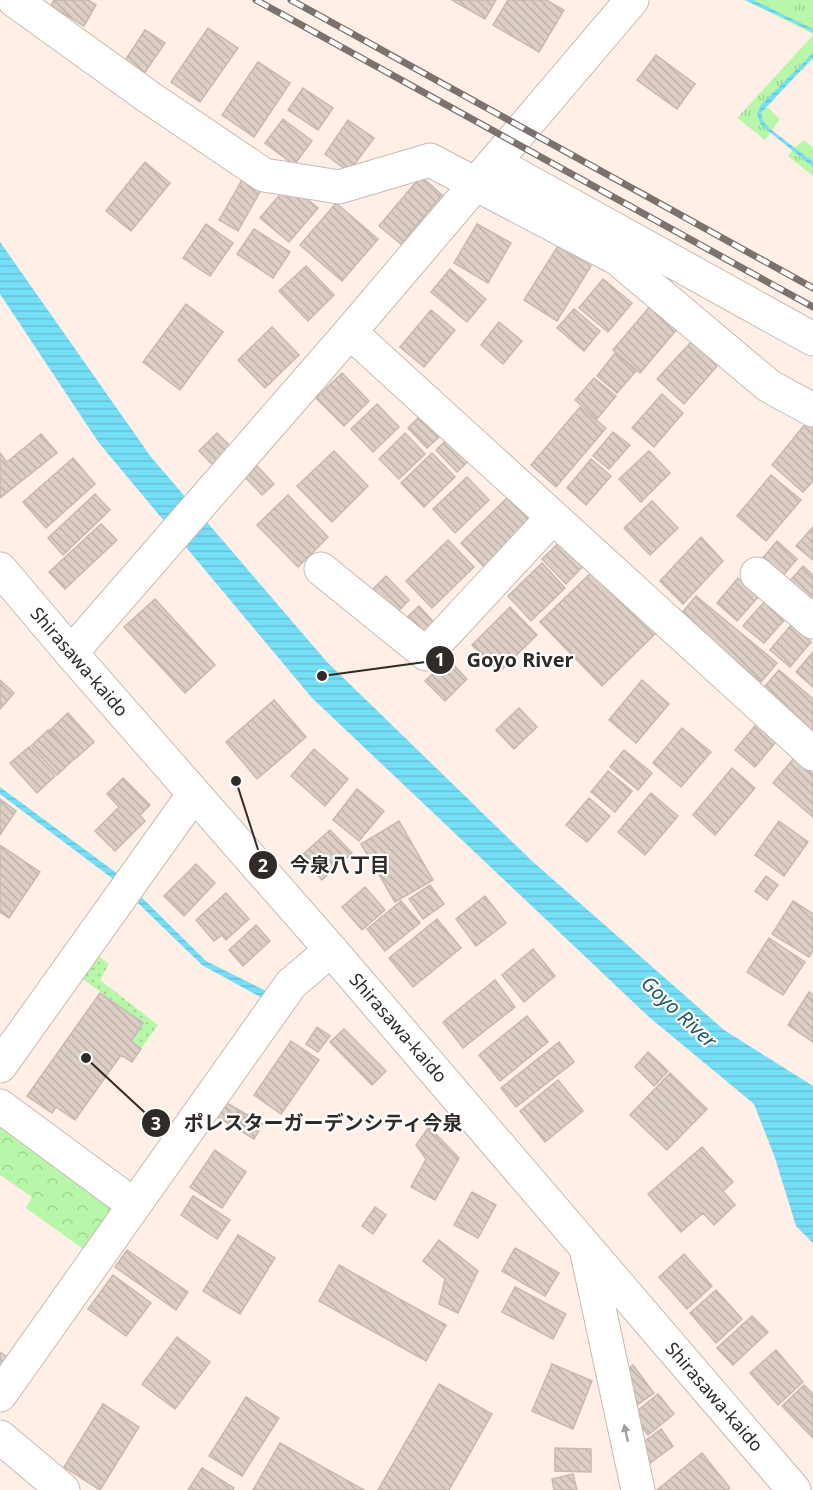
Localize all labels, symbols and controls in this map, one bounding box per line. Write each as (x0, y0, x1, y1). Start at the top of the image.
street label: Shirasawa-kaido (25, 601, 134, 721)
callout: Goyo River (425, 641, 586, 679)
text: Goyo River (466, 646, 574, 673)
text: 1 (435, 647, 445, 671)
callout: 今泉八丁目 (248, 846, 402, 884)
text: 今泉八丁目 (290, 851, 390, 878)
text: 2 (258, 853, 268, 877)
street label: Shirasawa-kaido (344, 967, 453, 1087)
water label: Goyo River (636, 970, 724, 1054)
callout: ポレスターガーデンシティ今泉 (141, 1104, 475, 1142)
text: ポレスターガーデンシティ今泉 (184, 1109, 462, 1136)
text: 3 (151, 1111, 161, 1135)
street label: Shirasawa-kaido (660, 1336, 769, 1456)
one-way arrow (621, 1423, 630, 1442)

